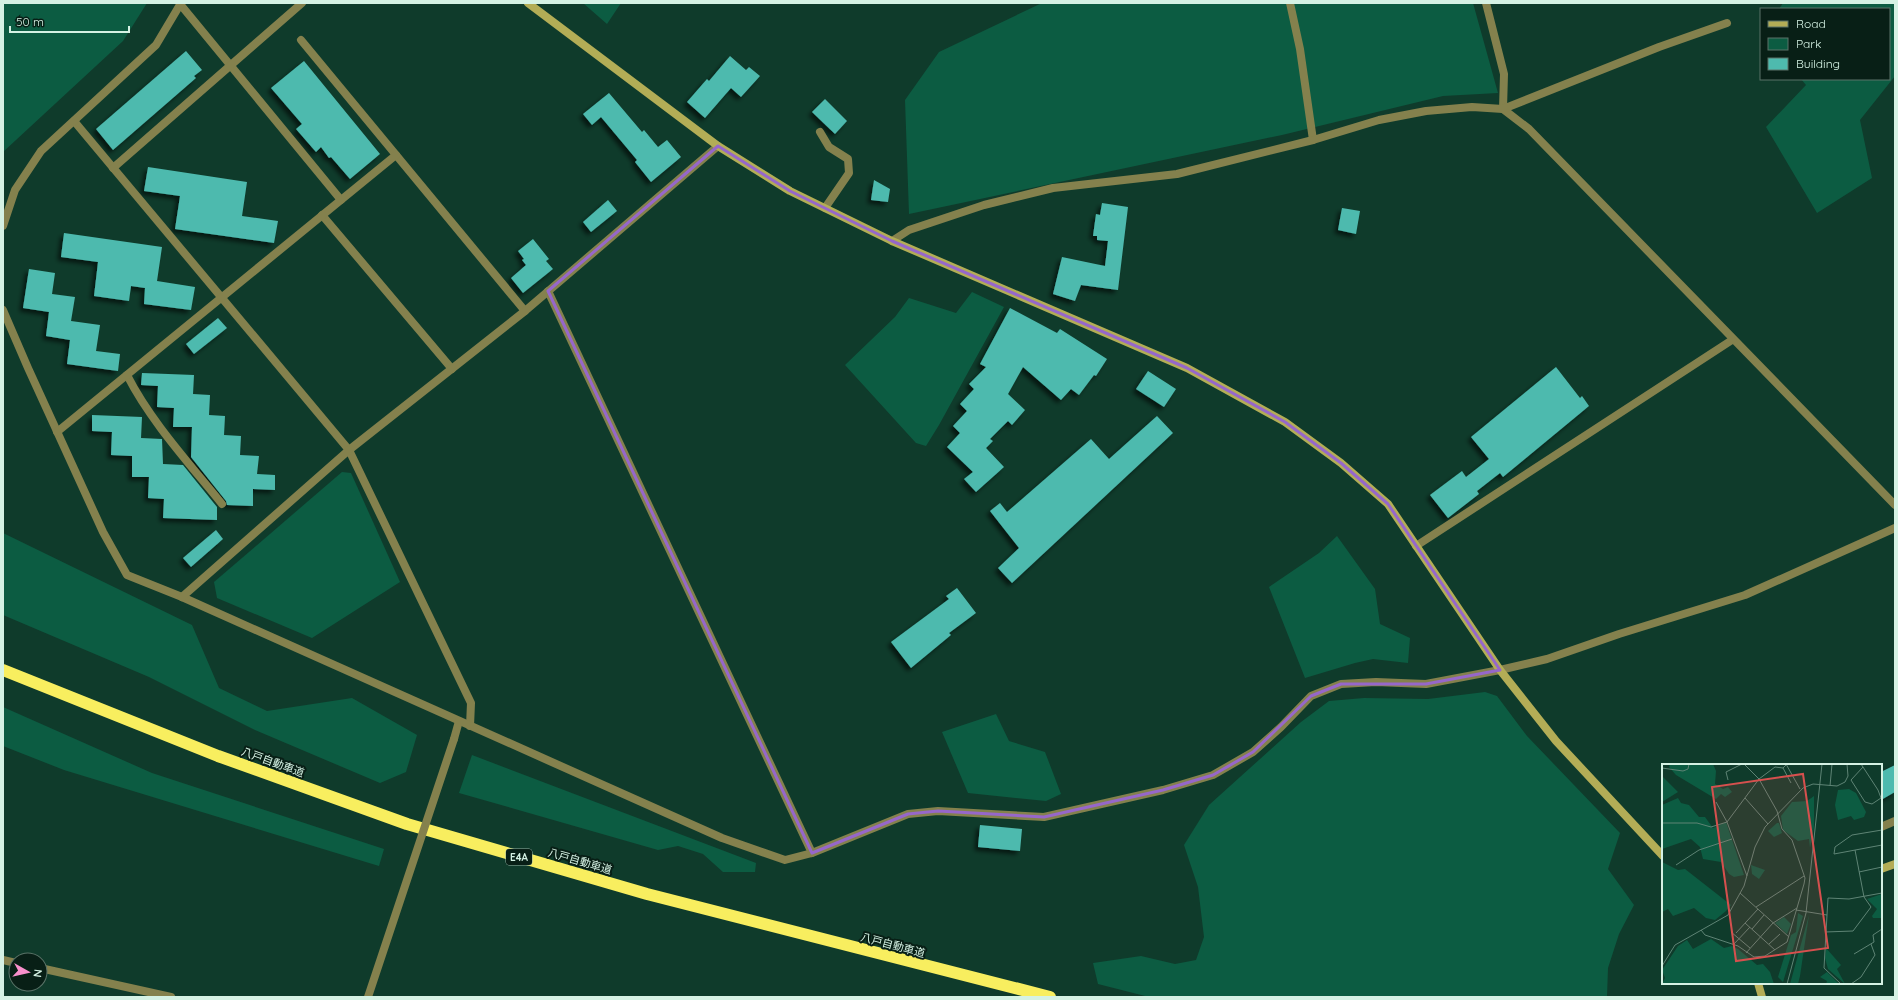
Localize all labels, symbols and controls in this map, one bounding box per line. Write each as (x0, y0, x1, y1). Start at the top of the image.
scale bar (10, 8, 129, 34)
legend (1760, 8, 1890, 80)
text: 50 m (16, 14, 44, 29)
text: Road (1796, 16, 1826, 31)
text: Park (1796, 36, 1821, 51)
text: Building (1796, 56, 1840, 71)
street label: 八戸自動車道 (240, 744, 306, 780)
inset map (1662, 764, 1882, 984)
street label: 八戸自動車道 (546, 845, 614, 877)
road number: E4A (506, 849, 532, 865)
street label: 八戸自動車道 (859, 930, 927, 960)
north arrow (8, 952, 48, 992)
text: N (30, 968, 45, 978)

